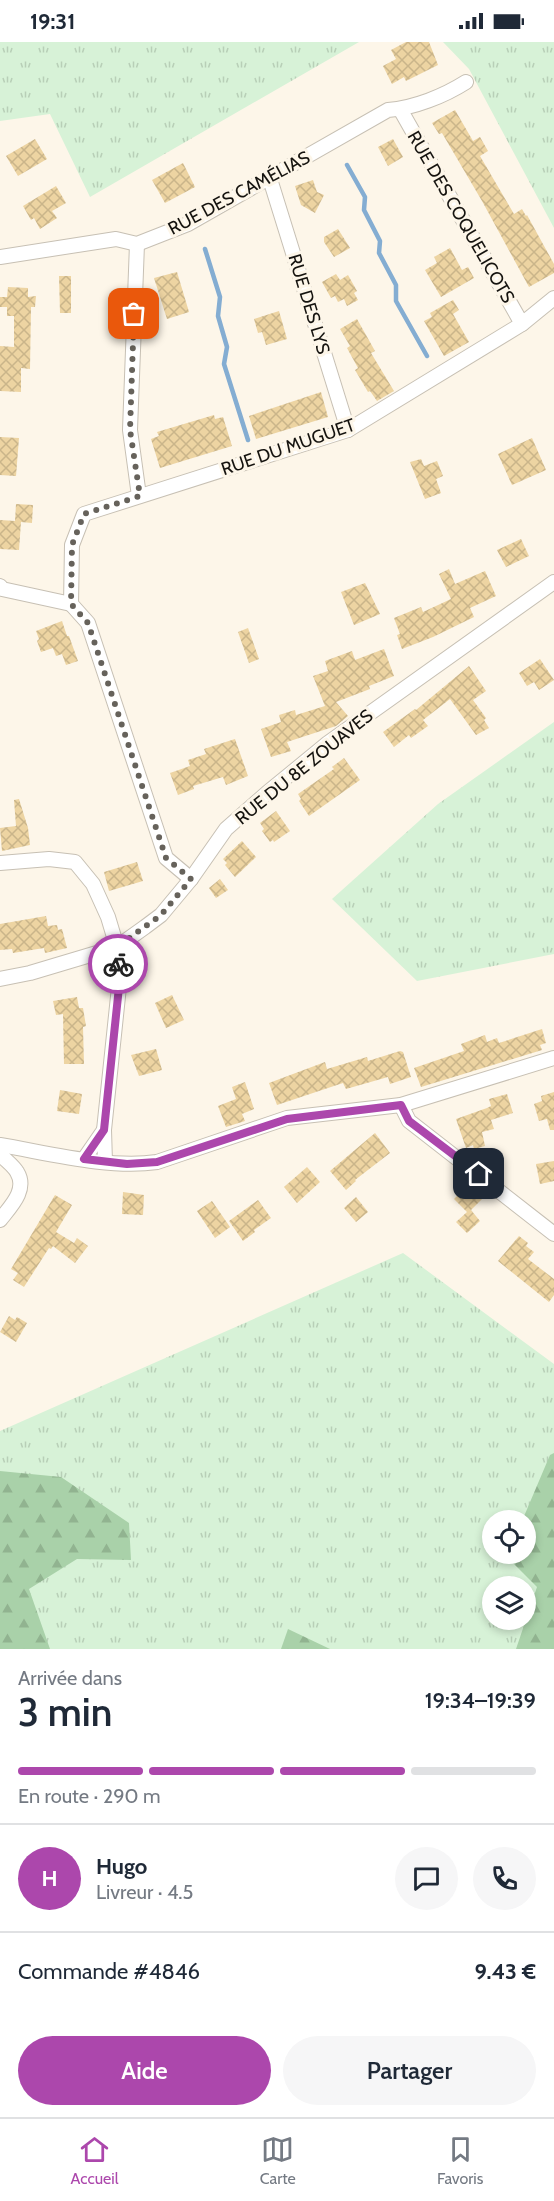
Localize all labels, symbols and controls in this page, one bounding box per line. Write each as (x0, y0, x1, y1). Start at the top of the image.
text: 19:31 (30, 8, 75, 35)
street label: RUE DES COQUELICOTS (403, 127, 519, 307)
street label: RUE DES CAMÉLIAS (164, 146, 314, 240)
street label: RUE DES LYS (283, 251, 335, 357)
pin (108, 288, 159, 339)
icon: bag (117, 297, 150, 330)
street label: RUE DU MUGUET (218, 414, 358, 480)
street label: RUE DU 8E ZOUAVES (231, 705, 377, 829)
courier (88, 934, 148, 994)
icon: bike (102, 948, 135, 981)
pin (453, 1148, 504, 1199)
icon: home (462, 1157, 495, 1190)
map controls (482, 1510, 536, 1630)
button: locate (482, 1510, 536, 1564)
button: layers (482, 1576, 536, 1630)
text: Arrivée dans (18, 1666, 122, 1690)
text: 19:34–19:39 (425, 1687, 536, 1714)
text: 3 min (18, 1688, 112, 1736)
text: En route · 290 m (18, 1784, 161, 1808)
button: chat (395, 1847, 458, 1910)
button: phone (473, 1847, 536, 1910)
text: Hugo (96, 1853, 147, 1880)
text: H (41, 1865, 58, 1892)
text: Livreur · 4.5 (96, 1880, 193, 1904)
text: Commande #4846 (18, 1958, 200, 1985)
text: 9.43 € (475, 1958, 536, 1985)
button: Aide (18, 2036, 271, 2105)
button: Partager (283, 2036, 536, 2105)
tab: Accueil (71, 2133, 118, 2188)
tab: Carte (260, 2133, 296, 2188)
tab: Favoris (437, 2133, 483, 2188)

